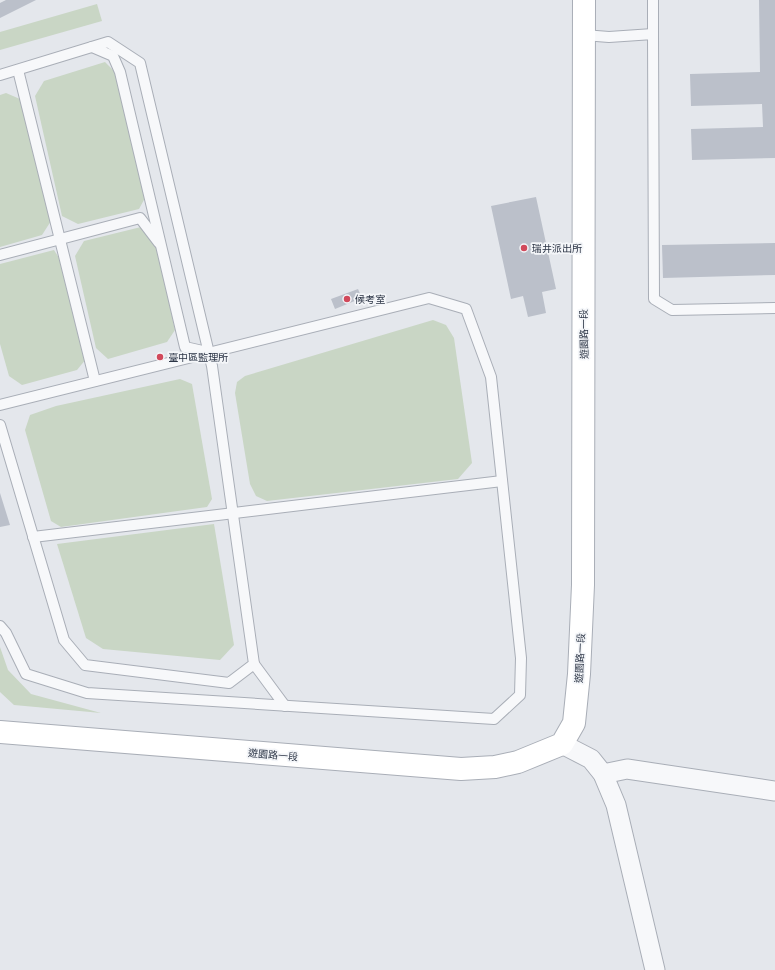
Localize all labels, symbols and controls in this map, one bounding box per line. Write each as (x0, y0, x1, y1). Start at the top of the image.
marker: 瑞井派出所 (519, 243, 529, 253)
place label: 瑞井派出所 (532, 243, 582, 254)
marker: 候考室 (342, 294, 352, 304)
place label: 候考室 (355, 294, 385, 305)
street label: 遊園路一段 (578, 309, 590, 359)
marker: 臺中區監理所 (155, 352, 165, 362)
place label: 臺中區監理所 (168, 352, 228, 363)
street label: 遊園路一段 (573, 633, 587, 683)
street label: 遊園路一段 (248, 747, 298, 763)

